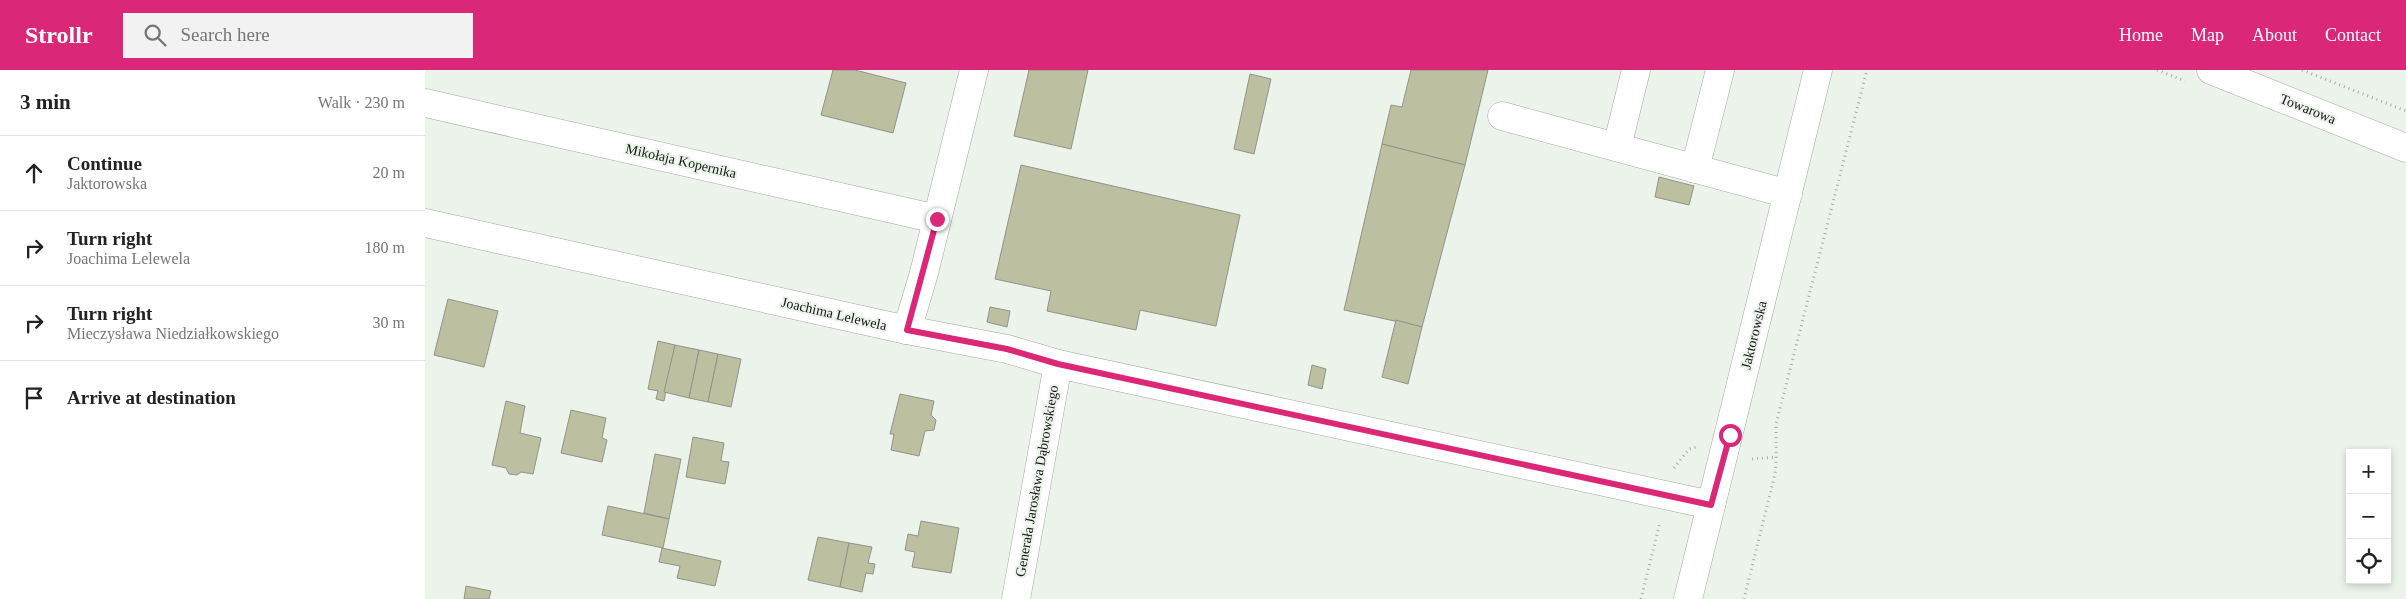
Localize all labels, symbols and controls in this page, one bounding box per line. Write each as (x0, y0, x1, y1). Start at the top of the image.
search box (123, 13, 473, 58)
icon: search (141, 21, 169, 49)
text: Strollr (25, 22, 93, 48)
text: Search here (181, 24, 270, 45)
text: Home (2119, 25, 2163, 45)
text: Map (2191, 25, 2224, 45)
text: About (2252, 25, 2297, 45)
text: Contact (2325, 25, 2381, 45)
text: 3 min (20, 90, 71, 114)
street label: Towarowa (2278, 91, 2339, 127)
text: Walk · 230 m (318, 94, 405, 111)
street label: Mikołaja Kopernika (624, 141, 739, 181)
text: Continue (67, 153, 142, 174)
icon: ahead (20, 159, 48, 187)
text: 20 m (373, 164, 405, 181)
text: Jaktorowska (67, 175, 147, 192)
route end (926, 208, 949, 231)
text: Turn right (67, 228, 152, 249)
icon: right (20, 234, 48, 262)
text: 180 m (365, 239, 405, 256)
text: Joachima Lelewela (67, 250, 190, 267)
street label: Joachima Lelewela (780, 295, 889, 334)
street label: Jaktorowska (1738, 298, 1770, 371)
text: Turn right (67, 303, 152, 324)
icon: right (20, 309, 48, 337)
text: 30 m (373, 314, 405, 331)
text: Mieczysława Niedziałkowskiego (67, 325, 279, 342)
icon: arrive (20, 384, 48, 412)
street label: Generała Jarosława Dąbrowskiego (1013, 384, 1061, 578)
text: Arrive at destination (67, 387, 236, 408)
route start (1719, 424, 1742, 447)
map controls (2346, 449, 2391, 584)
button: + (2346, 449, 2391, 494)
button: − (2346, 494, 2391, 539)
button: locate (2346, 539, 2391, 584)

